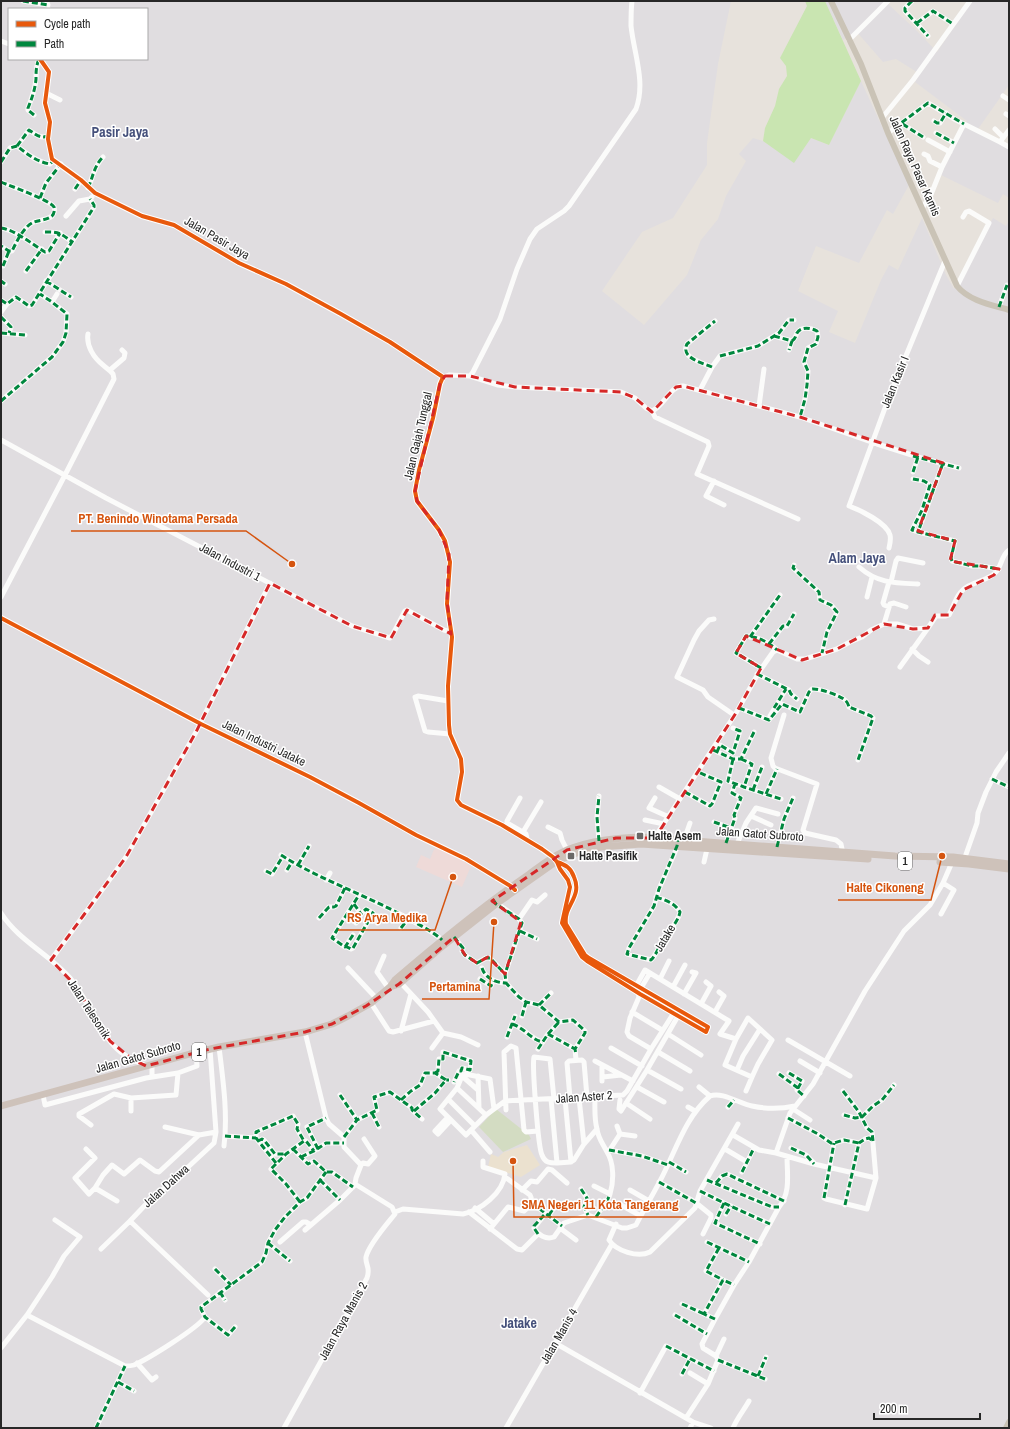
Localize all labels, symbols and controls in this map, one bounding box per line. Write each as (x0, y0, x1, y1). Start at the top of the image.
legend (8, 8, 148, 60)
text: Cycle path (44, 16, 91, 32)
text: Path (44, 36, 64, 52)
street label: Jalan Raya Pasar Kamis (886, 113, 944, 219)
district label: Pasir Jaya (92, 123, 149, 141)
street label: Jalan Pasir Jaya (181, 213, 253, 263)
street label: Jalan Kasir I (877, 354, 913, 410)
street label: Jalan Gajah Tunggal (400, 390, 436, 482)
callout: PT. Benindo Winotama Persada (71, 506, 246, 531)
text: PT. Benindo Winotama Persada (78, 510, 238, 527)
street label: Jalan Industri 1 (197, 539, 264, 585)
district label: Alam Jaya (829, 549, 886, 567)
street label: Jalan Industri Jatake (220, 716, 308, 770)
street label: Jalan Gatot Subroto (716, 823, 804, 845)
place label: Halte Asem (648, 828, 701, 844)
marker: Halte Asem (635, 831, 645, 841)
place label: Halte Pasifik (579, 848, 638, 864)
marker: Halte Pasifik (566, 851, 576, 861)
road number: 1 (898, 852, 912, 870)
callout: Halte Cikoneng (838, 875, 931, 900)
text: Halte Cikoneng (846, 879, 924, 896)
callout: RS Arya Medika (338, 905, 435, 930)
text: RS Arya Medika (347, 909, 427, 926)
street label: Jatake (651, 921, 679, 955)
callout: Pertamina (422, 974, 489, 999)
street label: Jalan Telesonik (64, 976, 114, 1042)
text: Pertamina (429, 978, 481, 995)
street label: Jalan Gatot Subroto (94, 1037, 182, 1077)
road number: 1 (192, 1043, 206, 1061)
street label: Jalan Aster 2 (555, 1087, 613, 1107)
street label: Jalan Dahwa (140, 1161, 193, 1211)
callout: SMA Negeri 11 Kota Tangerang (514, 1192, 687, 1217)
text: SMA Negeri 11 Kota Tangerang (521, 1196, 679, 1213)
street label: Jalan Raya Manis 2 (315, 1279, 371, 1363)
street label: Jalan Manis 4 (537, 1305, 582, 1367)
district label: Jatake (501, 1314, 537, 1332)
scale bar (874, 1395, 980, 1421)
text: 200 m (880, 1401, 907, 1417)

